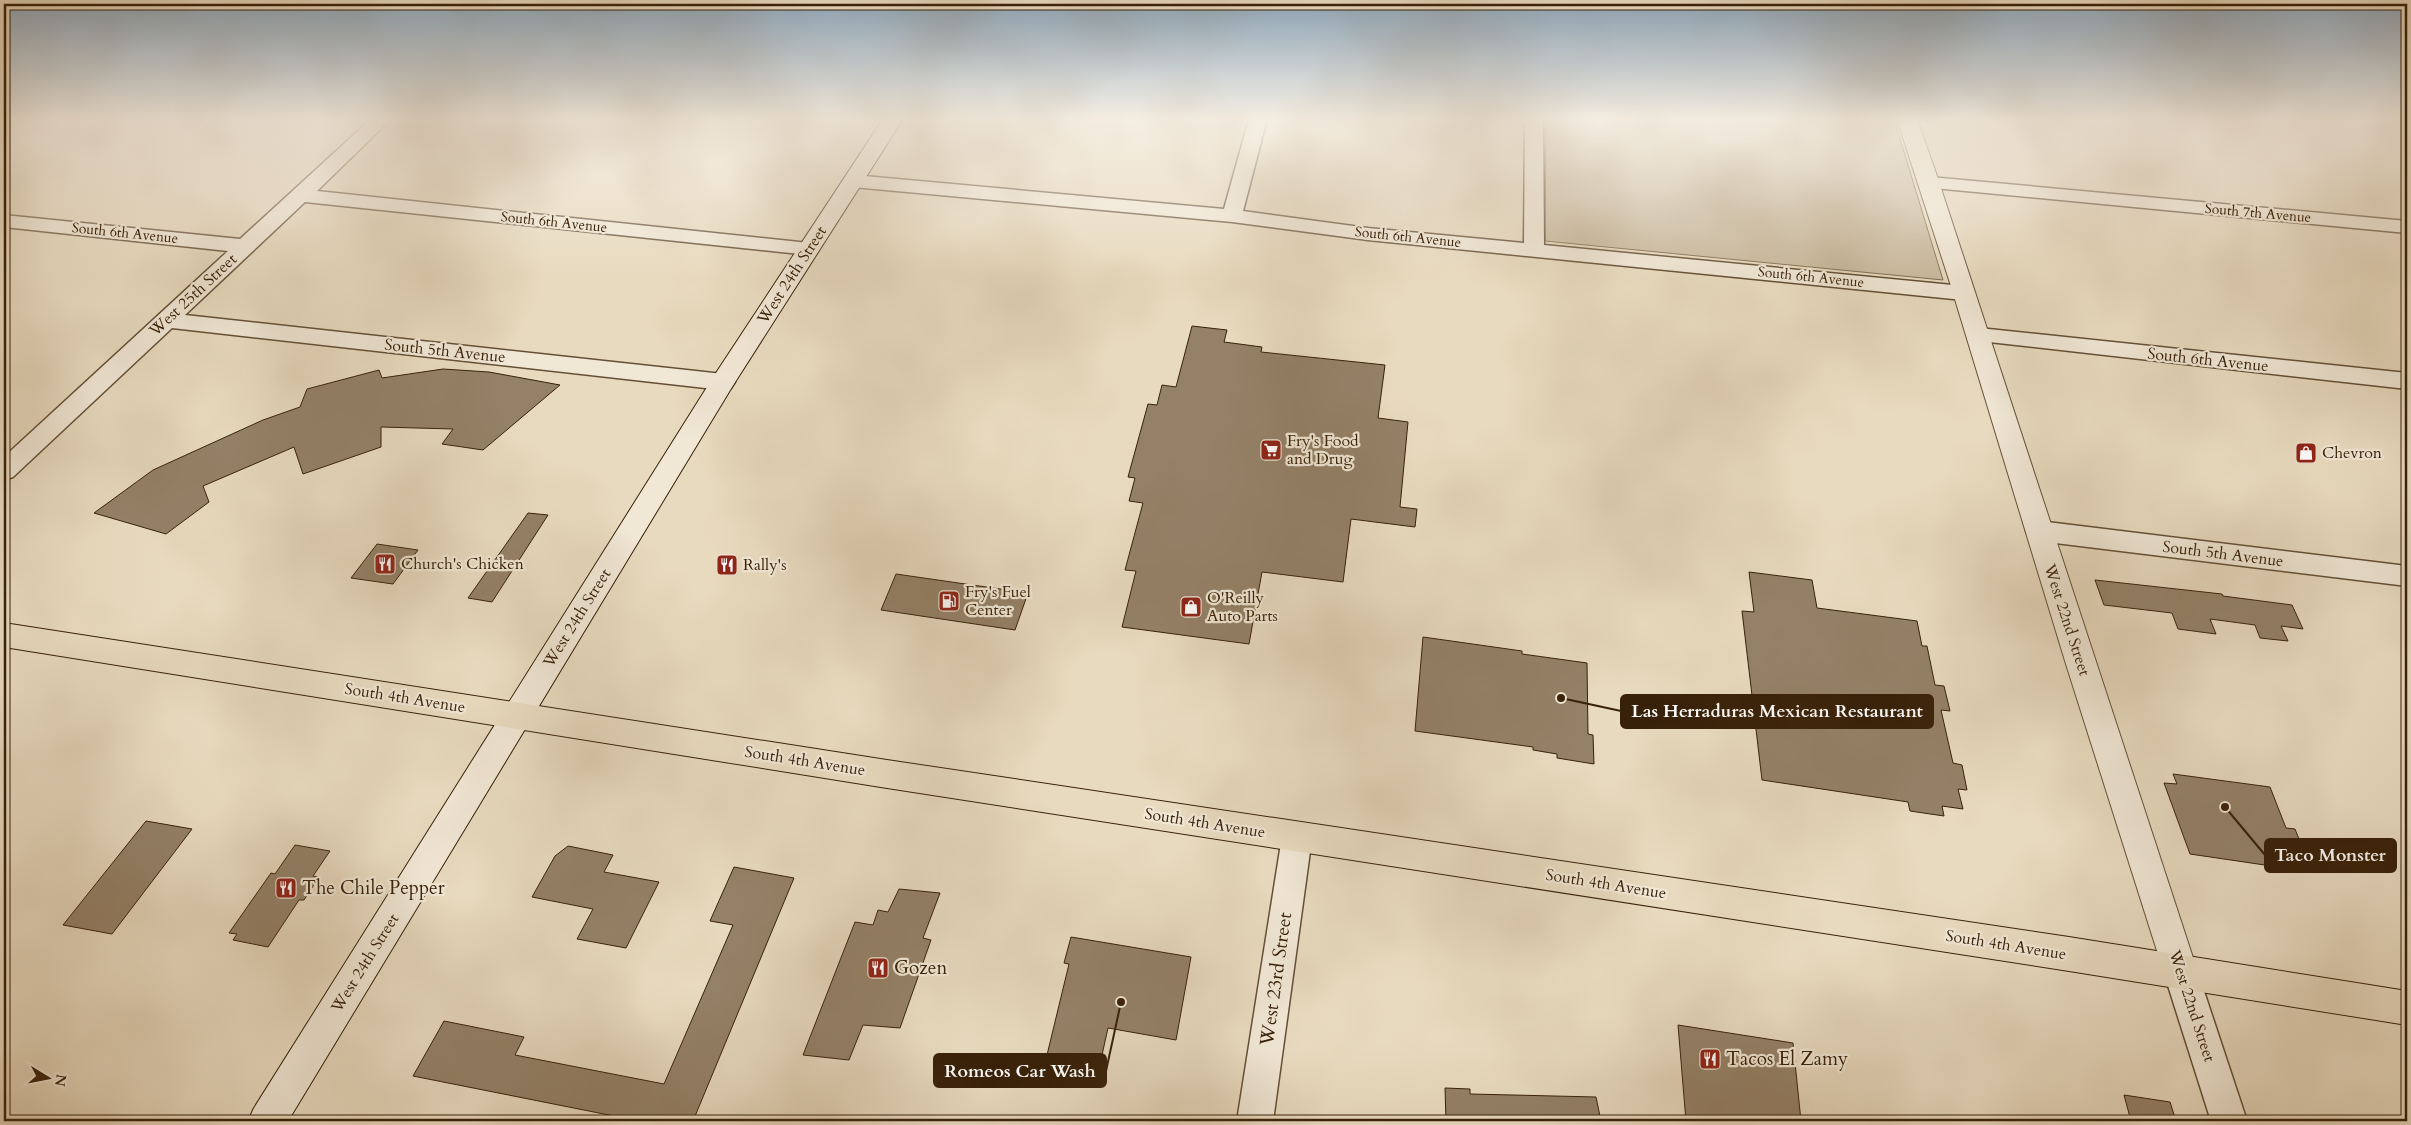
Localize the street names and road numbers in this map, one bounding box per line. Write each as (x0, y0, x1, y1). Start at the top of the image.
street label: South 7th Avenue (2204, 199, 2312, 227)
street label: South 6th Avenue (500, 207, 608, 237)
street label: South 6th Avenue (71, 218, 179, 248)
street label: West 24th Street (752, 222, 832, 329)
street label: South 6th Avenue (1354, 222, 1462, 252)
street label: West 25th Street (144, 249, 242, 342)
street label: South 6th Avenue (1757, 262, 1865, 292)
street label: South 5th Avenue (383, 334, 507, 368)
street label: South 6th Avenue (2146, 343, 2270, 377)
street label: South 5th Avenue (2161, 536, 2285, 572)
street label: West 22nd Street (2038, 560, 2095, 679)
street label: West 24th Street (537, 564, 616, 672)
street label: South 4th Avenue (343, 678, 467, 718)
street label: South 4th Avenue (743, 741, 867, 781)
street label: South 4th Avenue (1143, 803, 1267, 843)
street label: South 4th Avenue (1544, 864, 1668, 904)
street label: West 24th Street (325, 909, 404, 1017)
street label: West 23rd Street (1254, 911, 1298, 1048)
street label: South 4th Avenue (1944, 925, 2068, 965)
street label: West 22nd Street (2163, 946, 2220, 1065)

